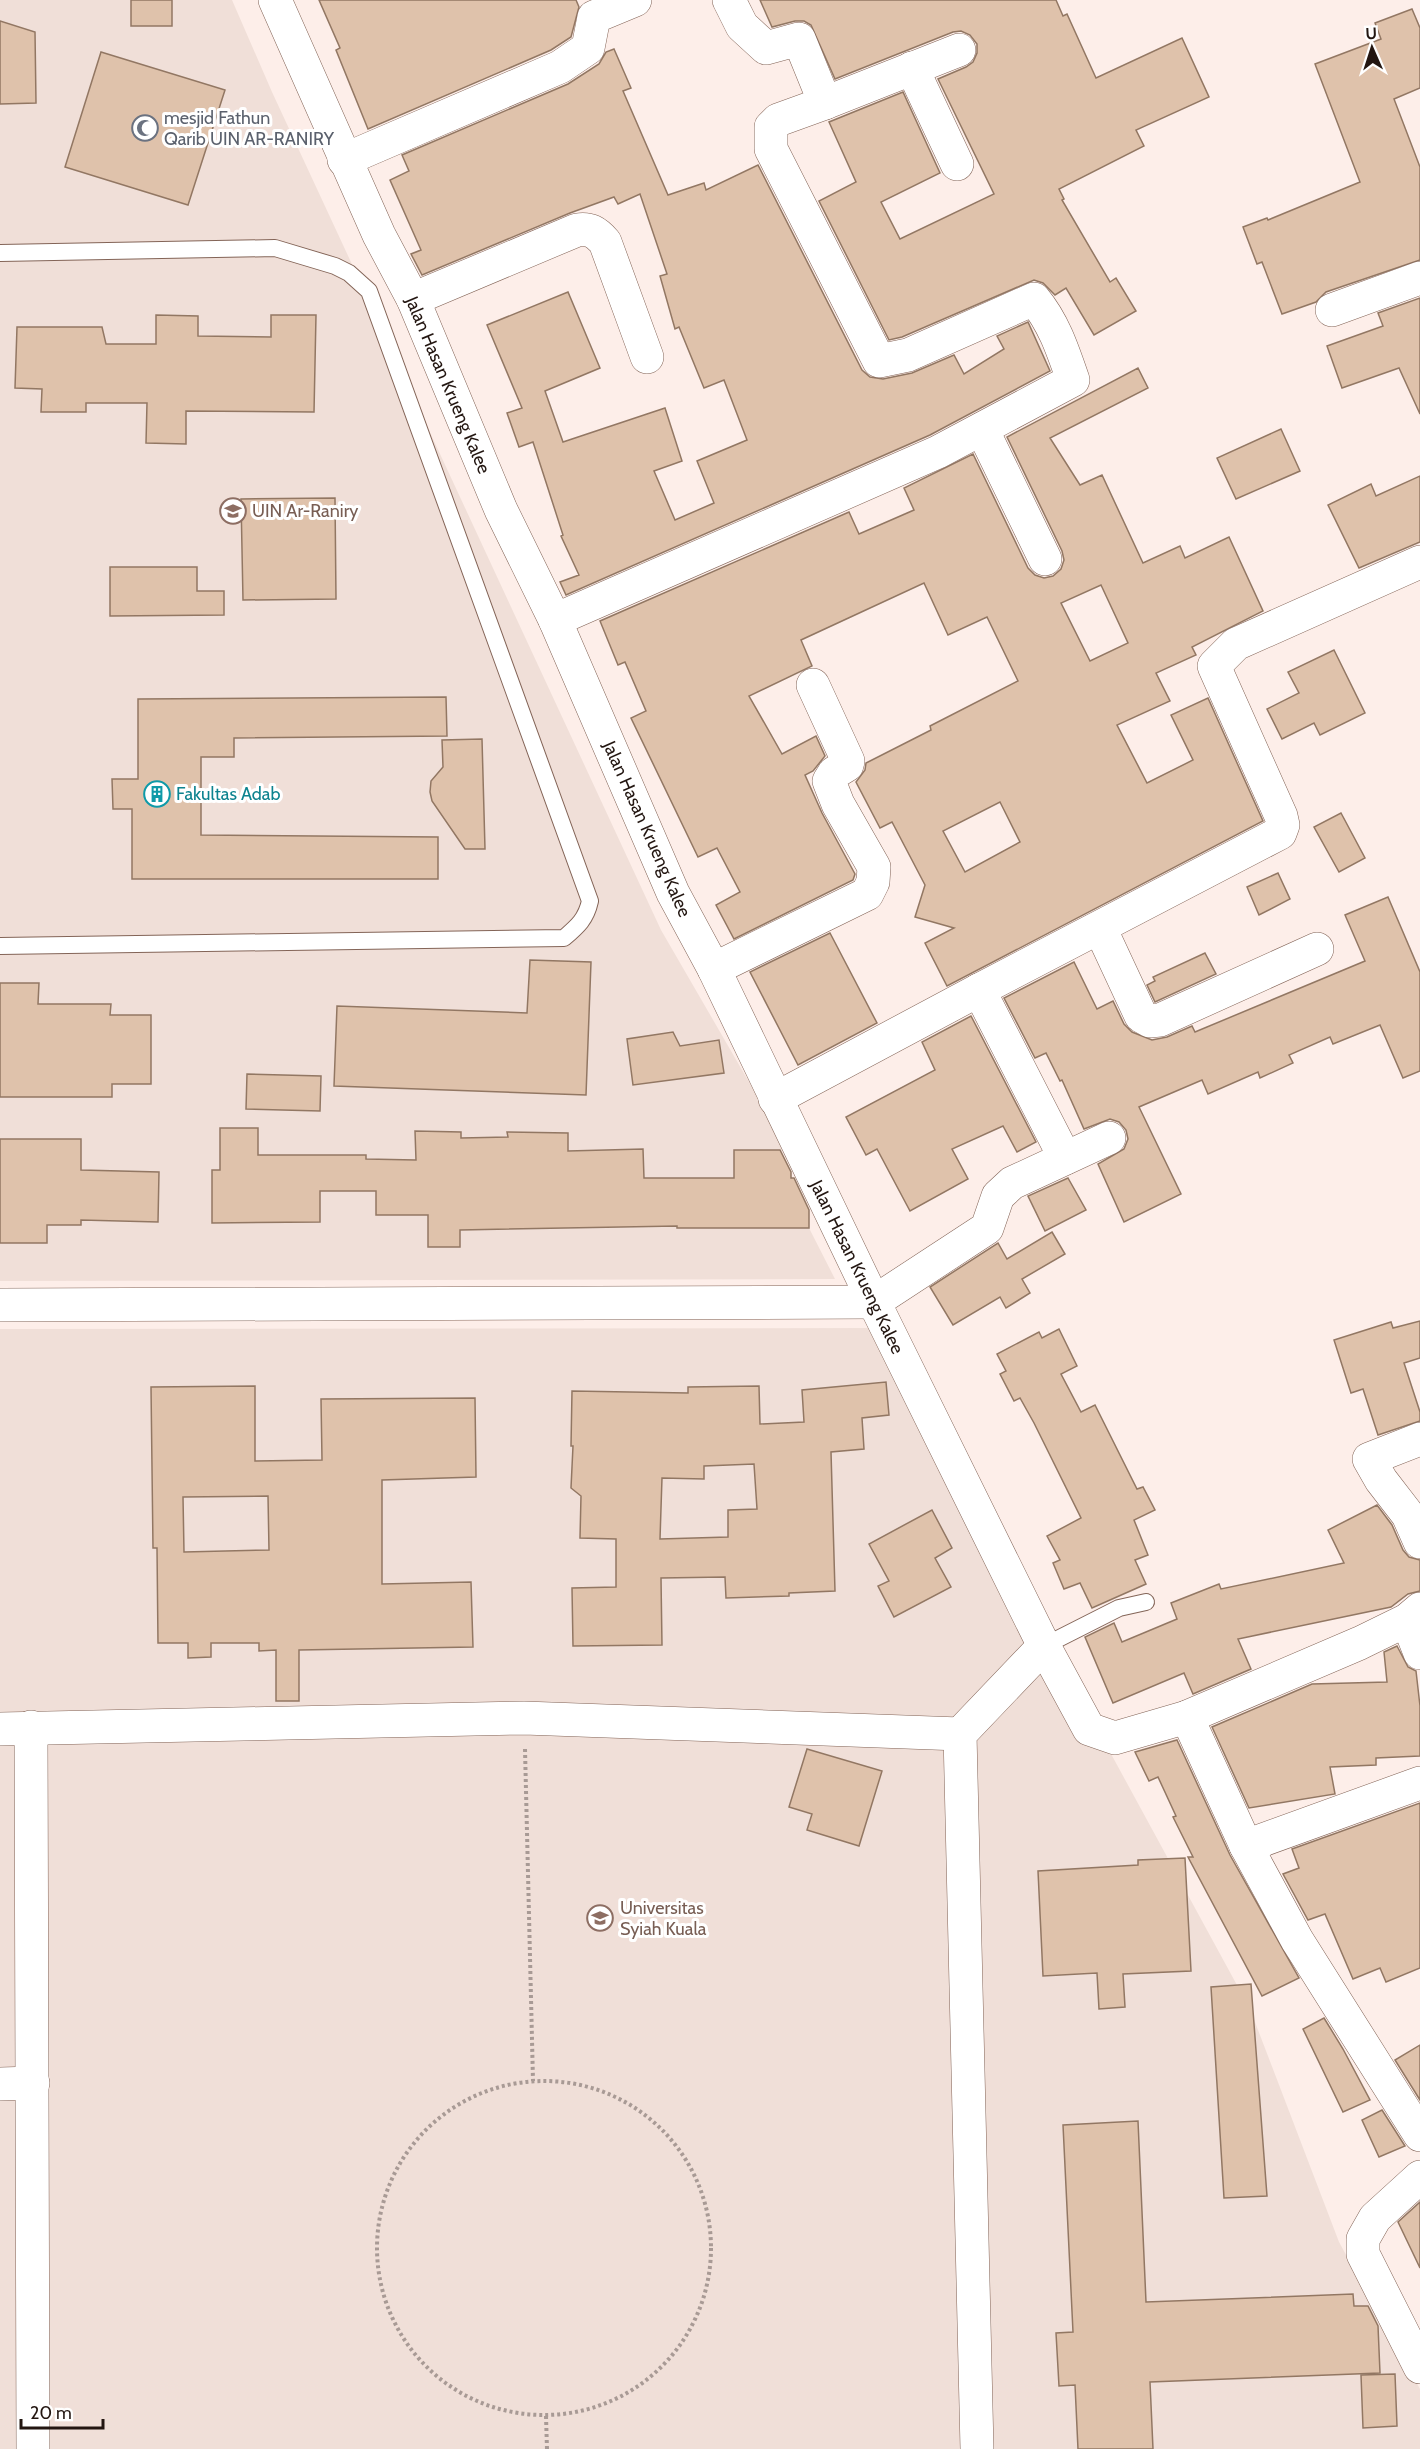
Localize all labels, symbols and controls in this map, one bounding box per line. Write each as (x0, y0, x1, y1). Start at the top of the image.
north arrow (1342, 18, 1402, 78)
text: U (1365, 24, 1377, 43)
place label: mesjid Fathun Qarib UIN AR-RANIRY (164, 107, 335, 150)
mosque icon: mesjid Fathun Qarib UIN AR-RANIRY (130, 113, 160, 143)
street label: Jalan Hasan Krueng Kalee (400, 292, 495, 477)
school or university icon: UIN Ar-Raniry (218, 496, 248, 526)
place label: UIN Ar-Raniry (252, 500, 358, 522)
street label: Jalan Hasan Krueng Kalee (598, 737, 696, 920)
building icon: Fakultas Adab (142, 779, 172, 809)
place label: Fakultas Adab (176, 783, 280, 805)
street label: Jalan Hasan Krueng Kalee (805, 1176, 909, 1357)
place label: Universitas Syiah Kuala (620, 1897, 707, 1940)
school or university icon: Universitas Syiah Kuala (585, 1903, 615, 1933)
scale bar (21, 2392, 104, 2430)
text: 20 m (30, 2402, 72, 2424)

